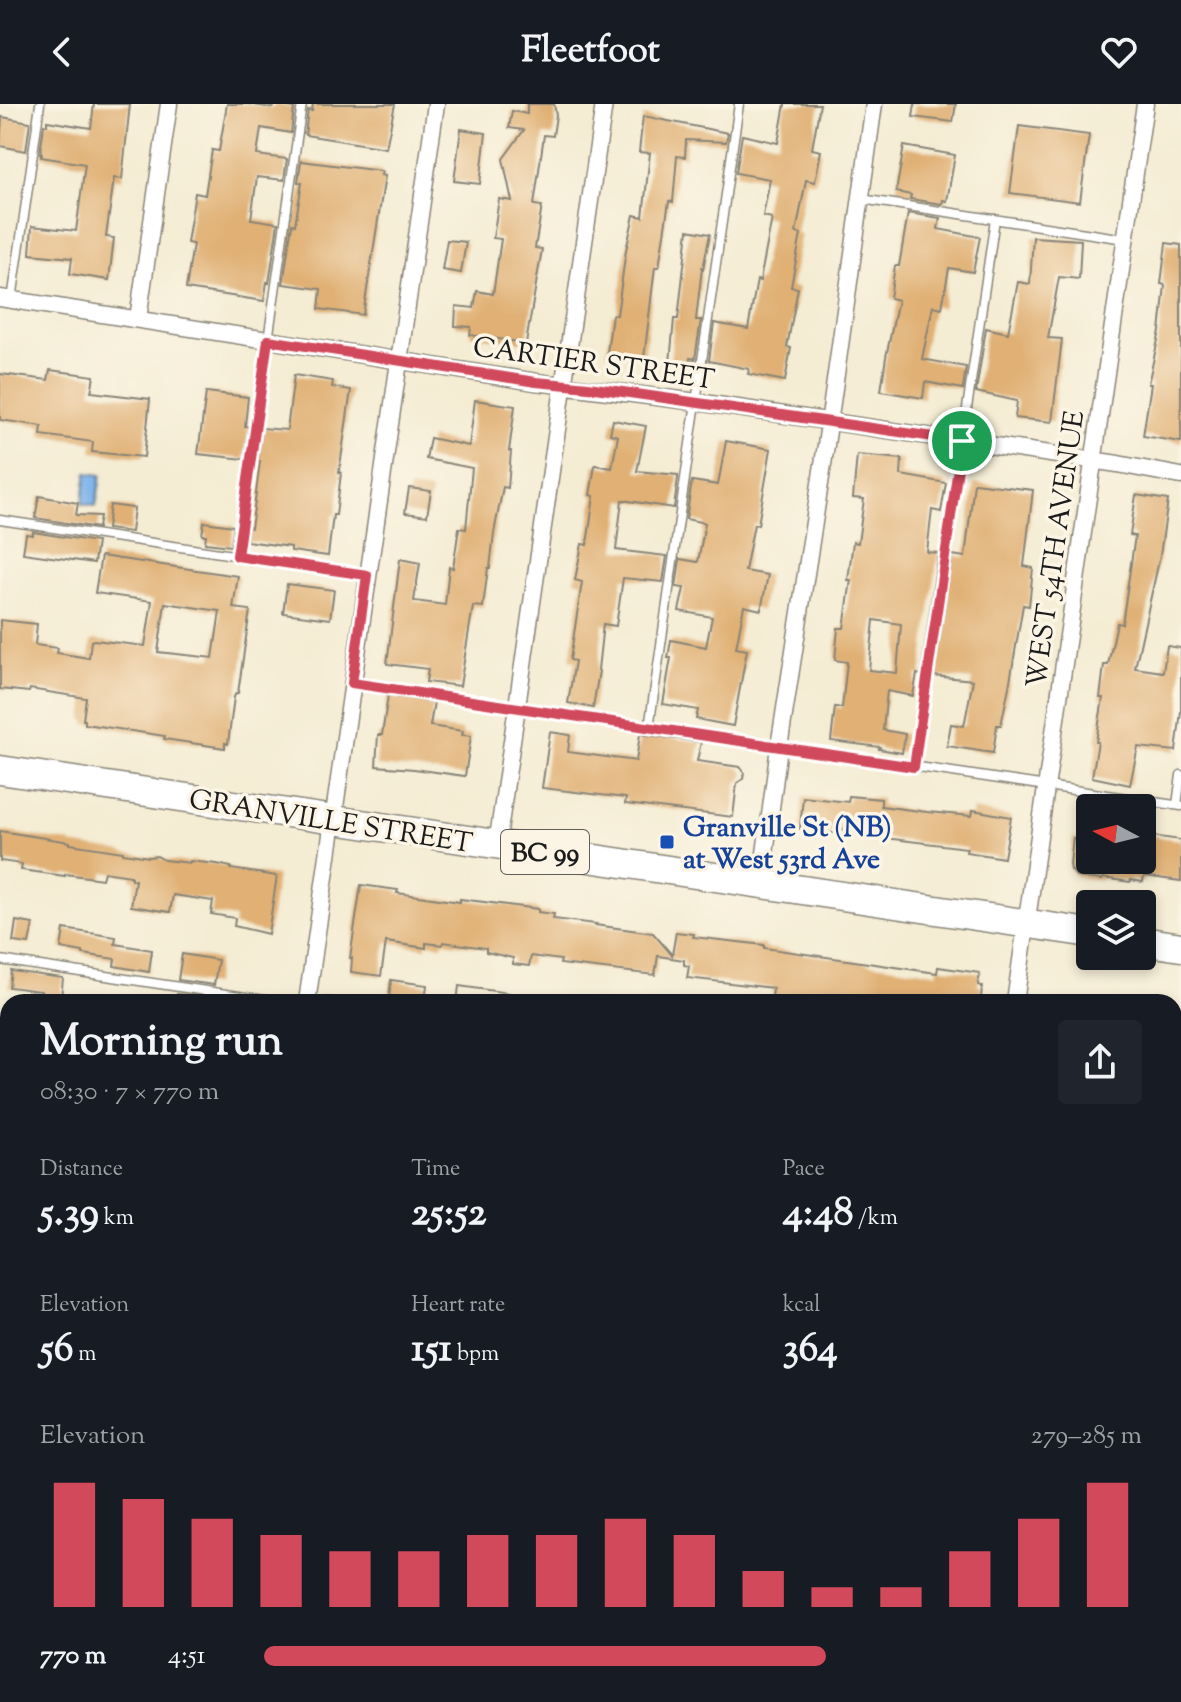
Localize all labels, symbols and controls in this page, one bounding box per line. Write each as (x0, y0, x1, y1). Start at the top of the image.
text: Fleetfoot (521, 26, 660, 78)
icon: back (40, 30, 84, 74)
icon: heart (1097, 30, 1141, 74)
street label: CARTIER STREET (470, 328, 717, 402)
pin (928, 407, 996, 475)
street label: WEST 54TH AVENUE (1018, 408, 1096, 691)
icon: arrive (940, 419, 984, 463)
street label: GRANVILLE STREET (186, 781, 475, 865)
north arrow (1076, 794, 1156, 874)
map controls (1076, 794, 1156, 970)
place label: Granville St (NB) at West 53rd Ave (683, 809, 892, 881)
road number: BC 99 (501, 830, 589, 874)
marker: Granville St (NB) at West 53rd Ave (658, 833, 676, 851)
button: layers (1076, 890, 1156, 970)
text: Morning run (40, 1012, 283, 1075)
button: share (1058, 1020, 1142, 1104)
text: 08:30 · 7 × 770 m (40, 1074, 219, 1111)
text: Distance (40, 1154, 123, 1186)
text: Time (411, 1154, 460, 1186)
text: Pace (783, 1154, 825, 1186)
text: 5.39 (40, 1186, 99, 1243)
text: 25:52 (411, 1186, 487, 1243)
text: 4:48 (783, 1186, 853, 1243)
text: km (99, 1203, 134, 1235)
text: /km (853, 1203, 898, 1235)
text: Elevation (40, 1290, 129, 1322)
text: Heart rate (411, 1290, 505, 1322)
text: kcal (783, 1290, 820, 1322)
text: 56 (40, 1322, 74, 1379)
text: 151 (411, 1322, 452, 1379)
text: 364 (783, 1322, 838, 1379)
text: m (74, 1339, 96, 1371)
text: bpm (452, 1339, 499, 1371)
text: Elevation (40, 1418, 145, 1455)
text: 279–285 m (1031, 1418, 1142, 1455)
text: 770 m (40, 1638, 106, 1675)
text: 4:51 (168, 1638, 206, 1675)

